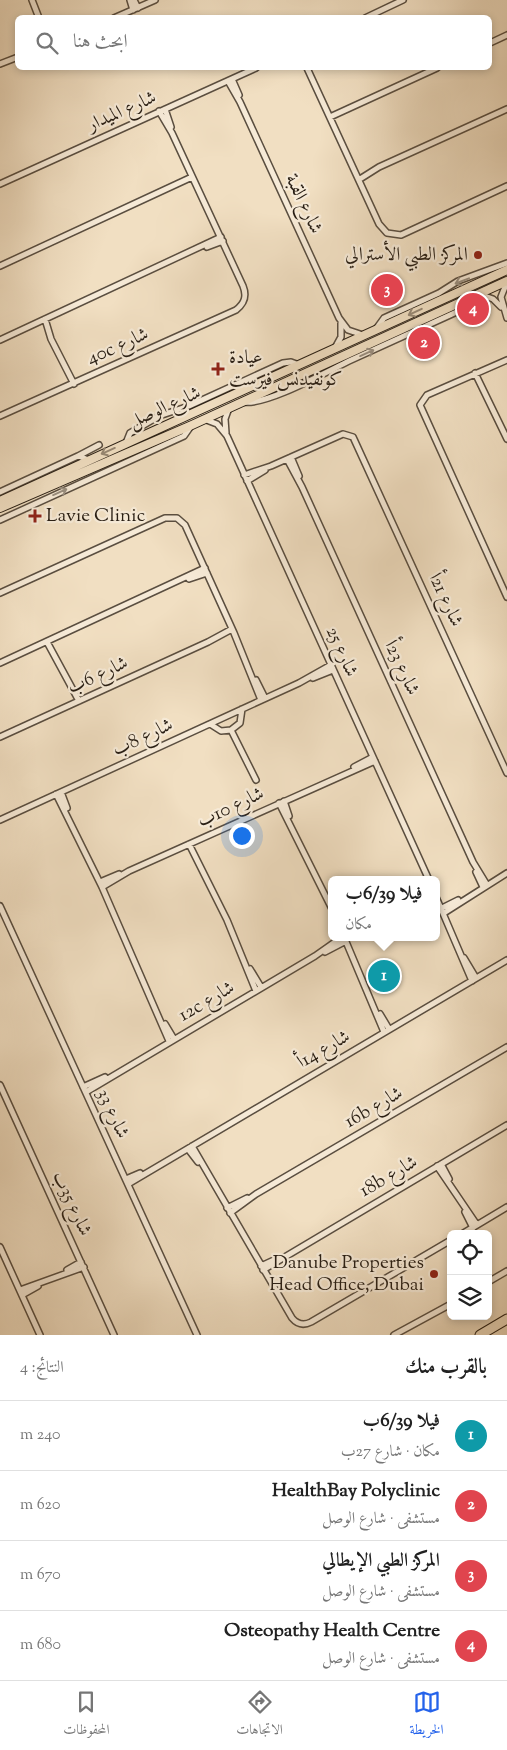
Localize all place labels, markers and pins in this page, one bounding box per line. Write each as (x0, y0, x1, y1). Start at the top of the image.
place label: المركز الطبي الأسترالي (345, 240, 468, 272)
marker: المركز الطبي الأسترالي (472, 249, 484, 261)
pin: 3 (371, 271, 403, 309)
pin: 4 (457, 290, 489, 328)
pin: 2 (408, 324, 440, 362)
place label: عيادة كونفيدنس فيرست (229, 345, 343, 394)
marker: عيادة كونفيدنس فيرست (211, 362, 225, 376)
place label: Lavie Clinic (46, 503, 146, 530)
marker: Lavie Clinic (28, 509, 42, 523)
pin: 1 (368, 957, 400, 995)
place label: Danube Properties Head Office, Dubai (269, 1250, 424, 1299)
marker: Danube Properties Head Office, Dubai (428, 1268, 440, 1280)

